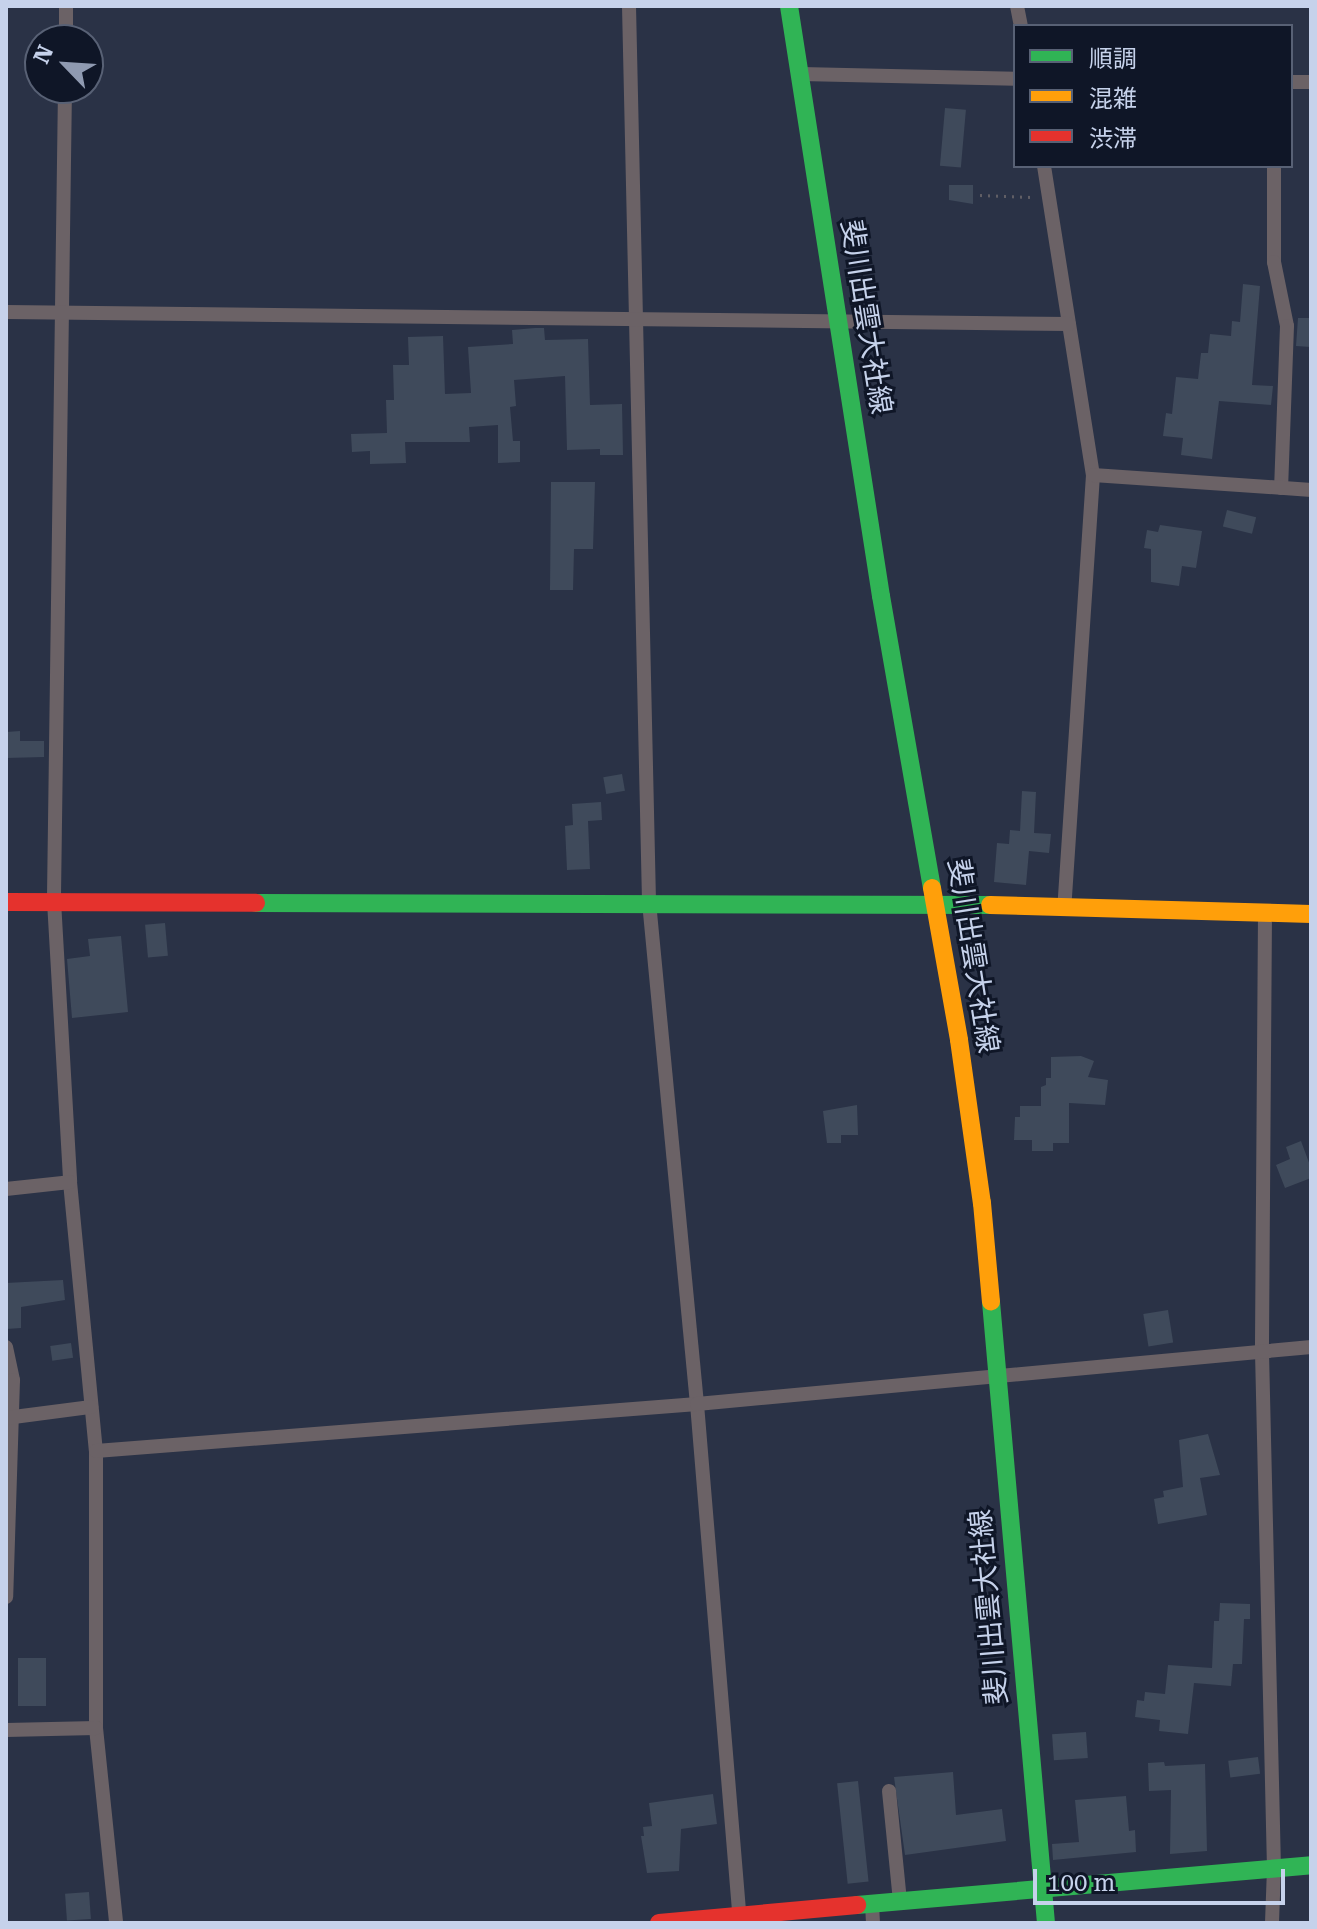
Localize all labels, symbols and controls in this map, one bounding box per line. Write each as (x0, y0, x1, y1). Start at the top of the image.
north arrow (24, 24, 104, 104)
legend (1013, 24, 1293, 168)
text: N (29, 42, 59, 67)
text: 順調 (1089, 45, 1137, 73)
text: 混雑 (1089, 85, 1137, 113)
text: 渋滞 (1089, 125, 1137, 153)
street label: 斐川出雲大社線 (834, 218, 898, 416)
street label: 斐川出雲大社線 (941, 857, 1005, 1055)
street label: 斐川出雲大社線 (964, 1508, 1014, 1706)
scale bar (1037, 1853, 1289, 1903)
text: 100 m (1047, 1869, 1115, 1897)

